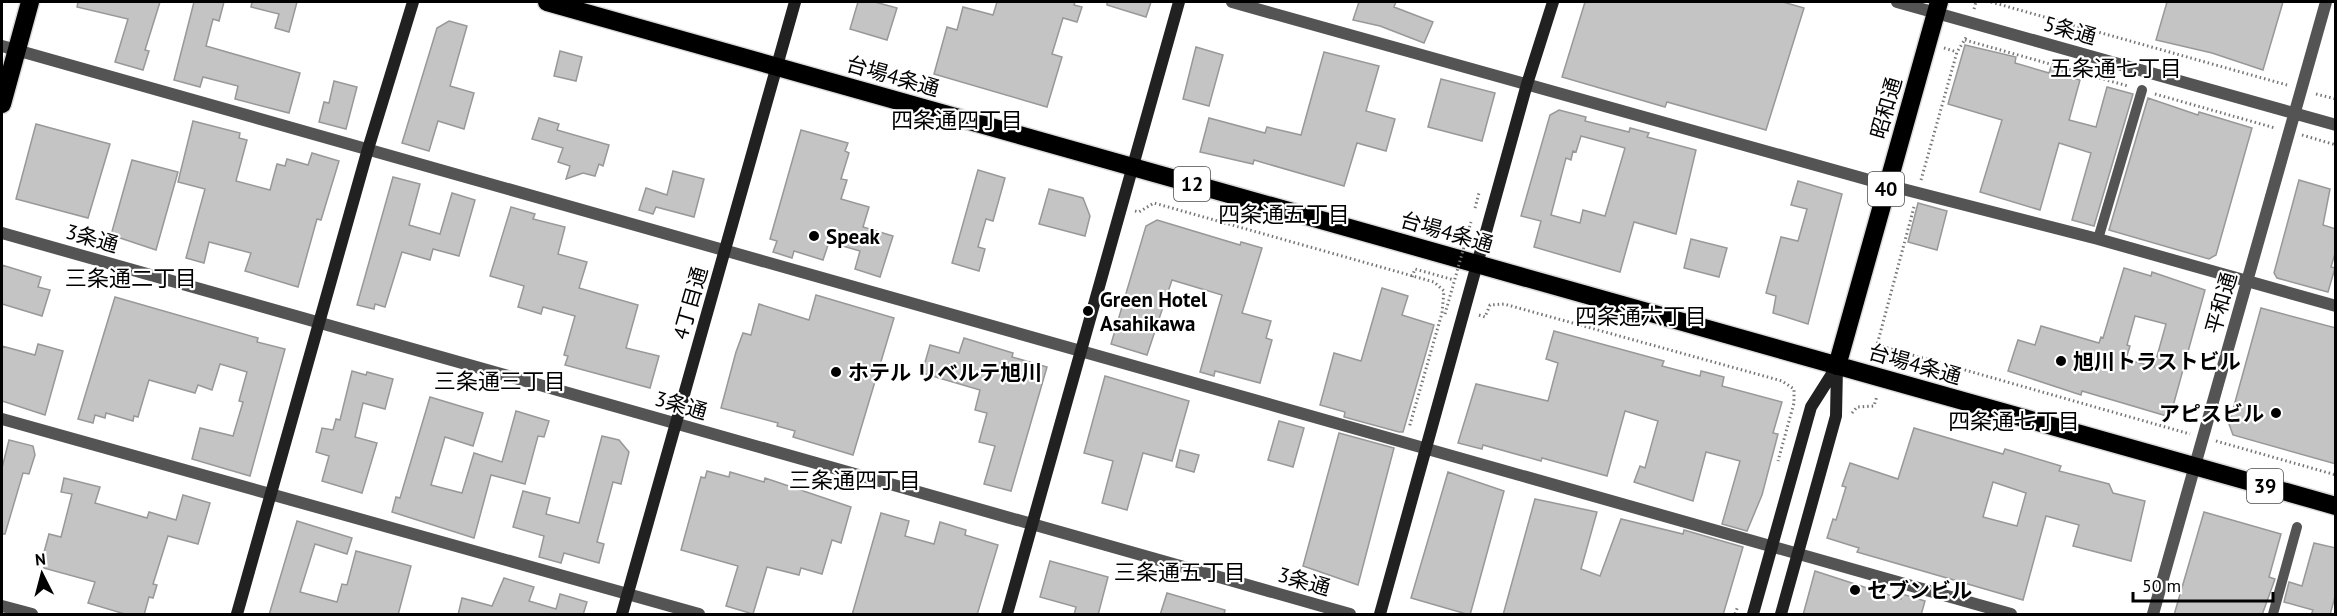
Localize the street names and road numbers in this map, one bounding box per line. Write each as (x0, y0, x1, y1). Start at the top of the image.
street label: 5条通 (2041, 10, 2099, 50)
street label: 台場4条通 (843, 50, 943, 102)
street label: 昭和通 (1864, 74, 1908, 142)
road number: 12 (1174, 167, 1210, 201)
road number: 40 (1868, 172, 1904, 206)
street label: 台場4条通 (1397, 206, 1497, 258)
street label: 3条通 (63, 218, 121, 258)
street label: 4丁目通 (667, 263, 713, 343)
street label: 平和通 (2199, 269, 2243, 337)
street label: 台場4条通 (1865, 338, 1965, 390)
street label: 3条通 (652, 385, 710, 425)
road number: 39 (2247, 469, 2283, 503)
street label: 3条通 (1275, 561, 1333, 601)

